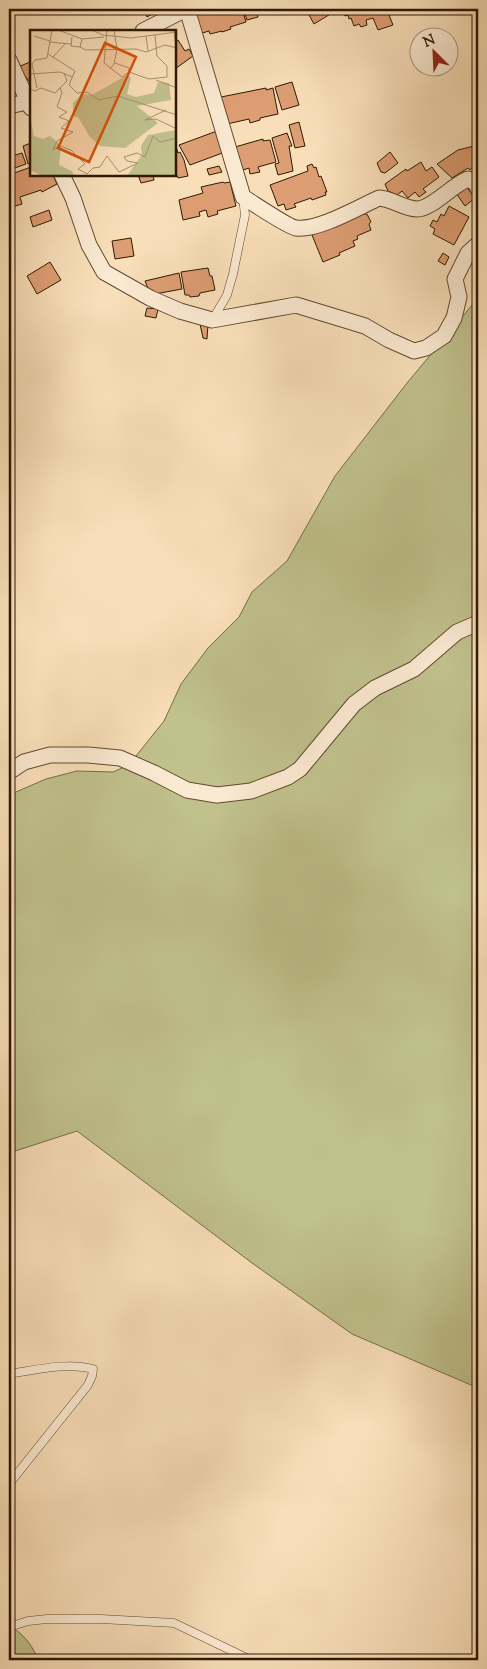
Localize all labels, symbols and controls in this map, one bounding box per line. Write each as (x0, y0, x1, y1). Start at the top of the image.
north arrow (410, 28, 460, 78)
inset map (30, 30, 176, 176)
text: N (420, 31, 439, 53)

